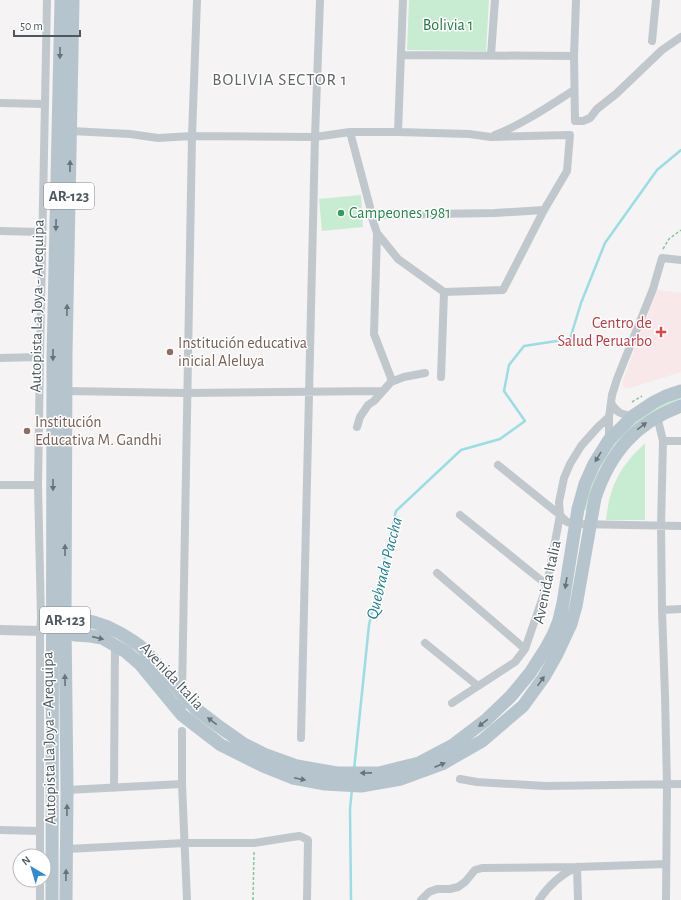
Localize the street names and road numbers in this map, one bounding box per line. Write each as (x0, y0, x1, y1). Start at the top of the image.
road number: AR-123 (44, 183, 94, 209)
street label: Autopista La Joya - Arequipa (27, 219, 48, 393)
street label: Avenida Italia (530, 539, 564, 625)
road number: AR-123 (40, 607, 90, 633)
street label: Avenida Italia (137, 639, 207, 713)
street label: Autopista La Joya - Arequipa (39, 651, 60, 825)

